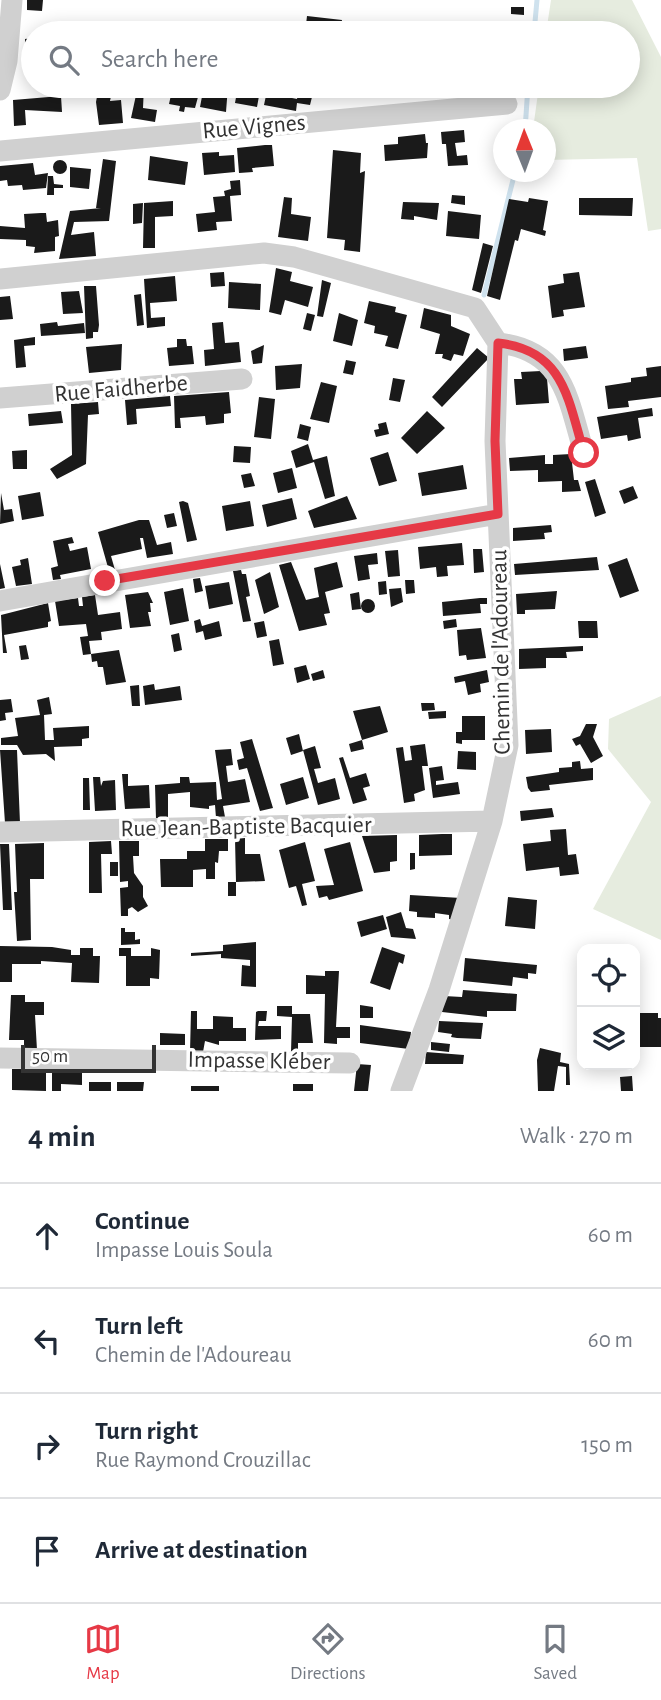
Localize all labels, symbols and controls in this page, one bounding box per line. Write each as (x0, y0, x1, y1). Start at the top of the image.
search box (21, 21, 640, 98)
icon: search (45, 41, 83, 79)
text: Search here (101, 46, 219, 72)
street label: Rue Vignes (201, 111, 307, 143)
north arrow (493, 119, 556, 182)
street label: Rue Faidherbe (53, 371, 189, 407)
route start (568, 437, 599, 468)
street label: Chemin de l'Adoureau (487, 549, 515, 755)
route end (89, 565, 120, 596)
street label: Rue Jean-Baptiste Bacquier (120, 813, 372, 841)
map controls (577, 944, 640, 1070)
button: locate (577, 944, 640, 1007)
button: layers (577, 1007, 640, 1070)
scale bar (21, 1042, 156, 1074)
text: 50 m (32, 1047, 68, 1066)
street label: Impasse Kléber (187, 1048, 331, 1074)
text: 4 min (28, 1122, 96, 1152)
text: Walk · 270 m (520, 1125, 633, 1148)
text: Continue (95, 1208, 190, 1234)
icon: ahead (28, 1217, 66, 1255)
text: 60 m (588, 1224, 633, 1247)
text: Impasse Louis Soula (95, 1239, 273, 1262)
text: Turn left (95, 1313, 183, 1339)
icon: left (28, 1322, 66, 1360)
text: 60 m (588, 1329, 633, 1352)
text: Chemin de l'Adoureau (95, 1344, 292, 1367)
text: Turn right (95, 1418, 198, 1444)
icon: right (28, 1427, 66, 1465)
text: 150 m (581, 1434, 633, 1457)
text: Rue Raymond Crouzillac (95, 1449, 311, 1472)
icon: arrive (28, 1532, 66, 1570)
text: Arrive at destination (95, 1537, 308, 1563)
tab: Map (84, 1620, 122, 1685)
tab: Directions (290, 1620, 366, 1685)
tab: Saved (534, 1620, 577, 1685)

